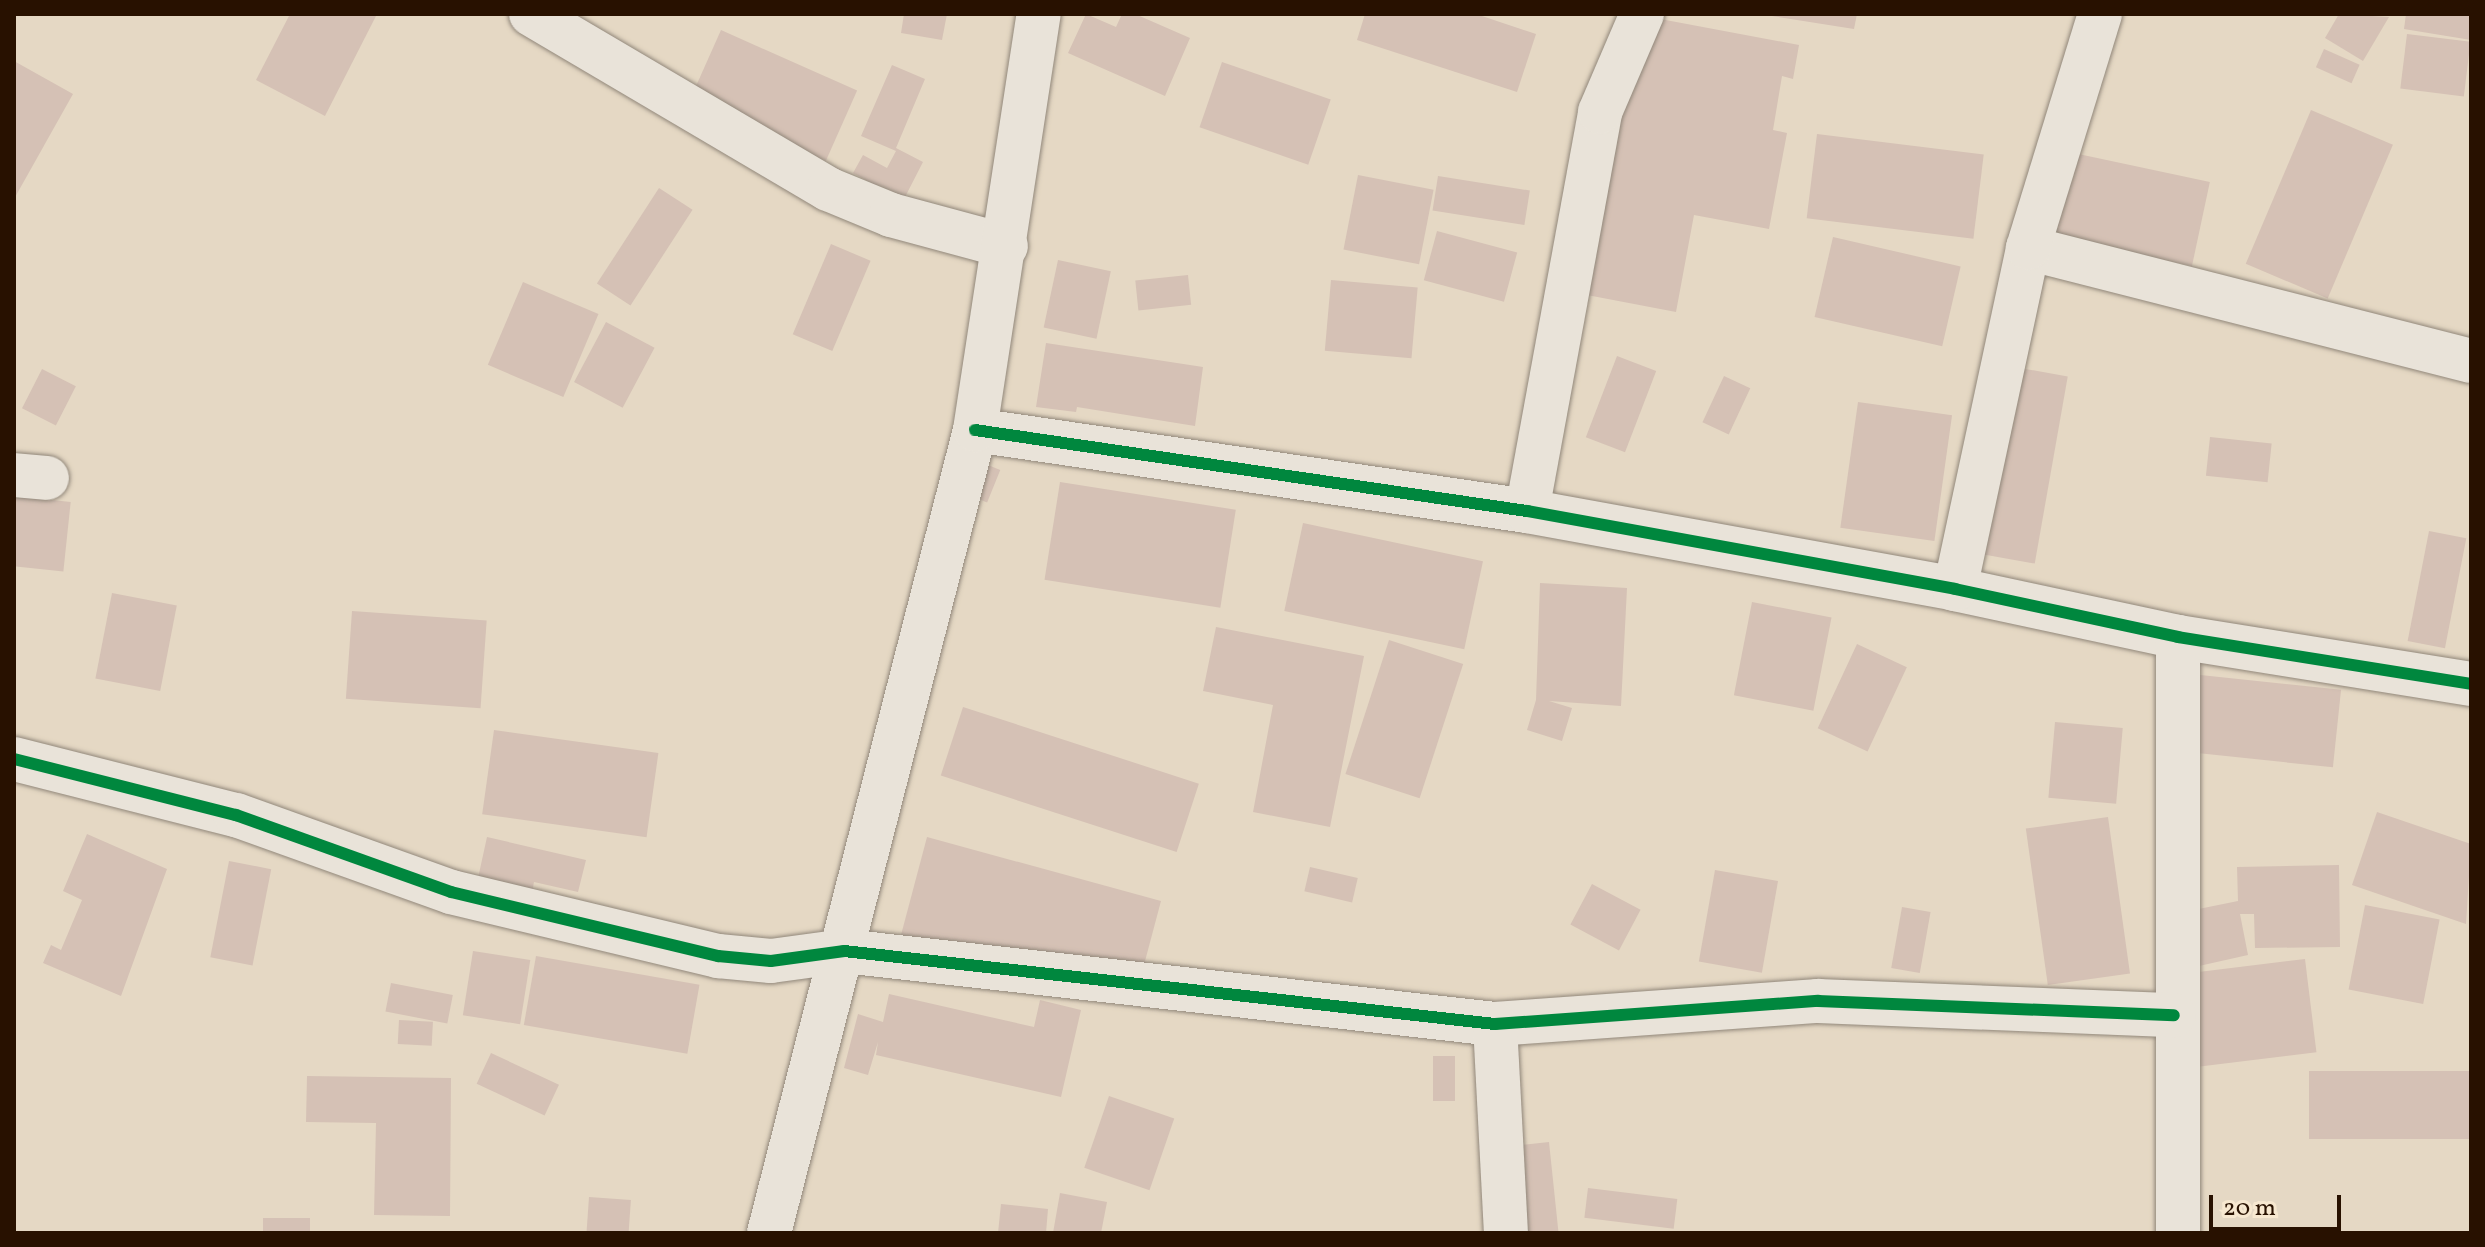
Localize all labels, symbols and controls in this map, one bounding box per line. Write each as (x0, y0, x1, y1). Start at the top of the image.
scale bar (2213, 1179, 2345, 1229)
text: 20 m (2223, 1192, 2276, 1226)

